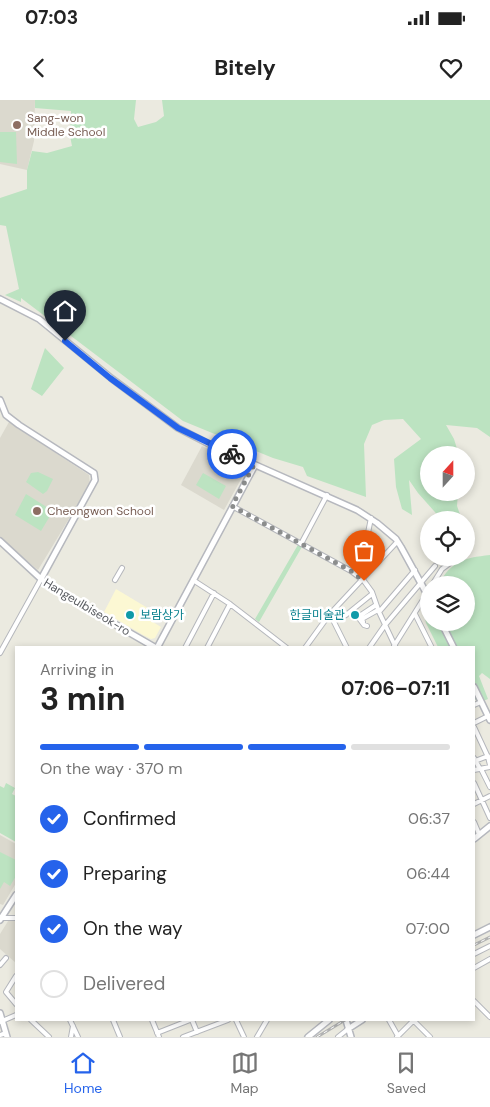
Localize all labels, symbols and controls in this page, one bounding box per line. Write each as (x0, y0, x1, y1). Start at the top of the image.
text: 07:03 (25, 5, 78, 30)
text: Bitely (214, 53, 276, 82)
icon: back (25, 54, 53, 82)
icon: heart (437, 54, 465, 82)
place label: Sang-won Middle School (27, 110, 105, 140)
marker: Sang-won Middle School (11, 119, 23, 131)
pin (44, 290, 86, 341)
icon: home (51, 297, 79, 325)
courier (207, 429, 257, 479)
icon: bike (218, 440, 246, 468)
north arrow (420, 446, 475, 501)
map controls (420, 446, 475, 631)
place label: Cheongwon School (47, 503, 154, 519)
marker: Cheongwon School (31, 505, 43, 517)
button: locate (420, 511, 475, 566)
pin (343, 530, 385, 581)
icon: bag (350, 537, 378, 565)
street label: Hangeulbiseok-ro (41, 575, 133, 639)
button: layers (420, 576, 475, 631)
place label: 보람상가 (140, 607, 184, 623)
place label: 한글미술관 (290, 607, 345, 623)
marker: 보람상가 (124, 609, 136, 621)
marker: 한글미술관 (349, 609, 361, 621)
text: Arriving in (40, 659, 114, 680)
text: 07:06–07:11 (341, 676, 450, 701)
text: 3 min (40, 678, 125, 720)
text: On the way · 370 m (40, 758, 183, 779)
icon: check (40, 805, 68, 833)
text: Confirmed (83, 806, 176, 831)
text: 06:37 (408, 808, 450, 829)
icon: check (40, 860, 68, 888)
text: Preparing (83, 861, 167, 886)
text: 06:44 (406, 863, 450, 884)
icon: check (40, 915, 68, 943)
text: On the way (83, 916, 183, 941)
text: 07:00 (406, 918, 450, 939)
text: Delivered (83, 971, 165, 996)
tab: Home (64, 1049, 102, 1097)
tab: Map (230, 1049, 259, 1097)
tab: Saved (387, 1049, 426, 1097)

